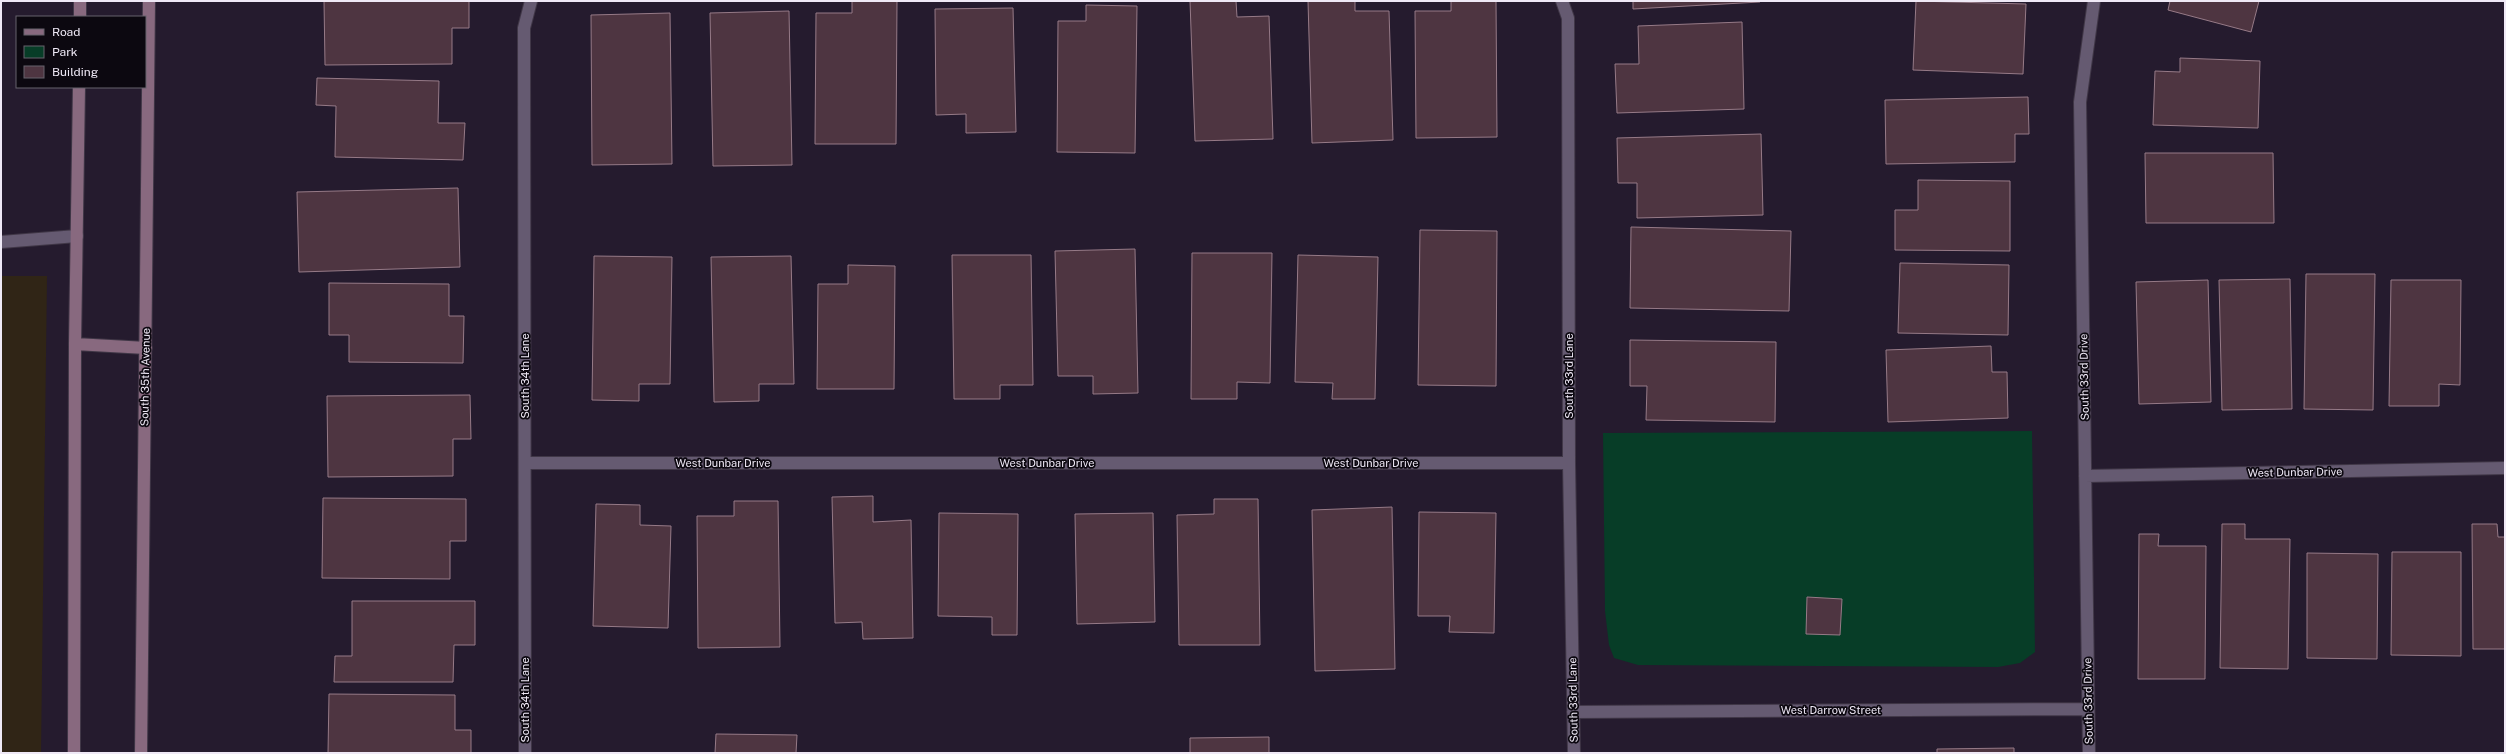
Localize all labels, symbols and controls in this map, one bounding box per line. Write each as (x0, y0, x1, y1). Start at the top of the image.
legend (16, 16, 146, 88)
text: Road (52, 25, 80, 39)
text: Park (52, 45, 78, 59)
text: Building (52, 65, 98, 79)
street label: South 35th Avenue (138, 328, 152, 426)
street label: South 34th Lane (519, 333, 531, 419)
street label: South 33rd Lane (1563, 333, 1575, 419)
street label: South 33rd Drive (2077, 333, 2091, 421)
street label: West Dunbar Drive (676, 457, 770, 469)
street label: West Dunbar Drive (1000, 457, 1094, 469)
street label: West Dunbar Drive (1324, 457, 1418, 469)
street label: West Dunbar Drive (2247, 465, 2343, 479)
street label: South 34th Lane (519, 657, 531, 743)
street label: South 33rd Lane (1566, 657, 1580, 743)
street label: South 33rd Drive (2081, 657, 2095, 745)
street label: West Darrow Street (1781, 704, 1881, 716)

